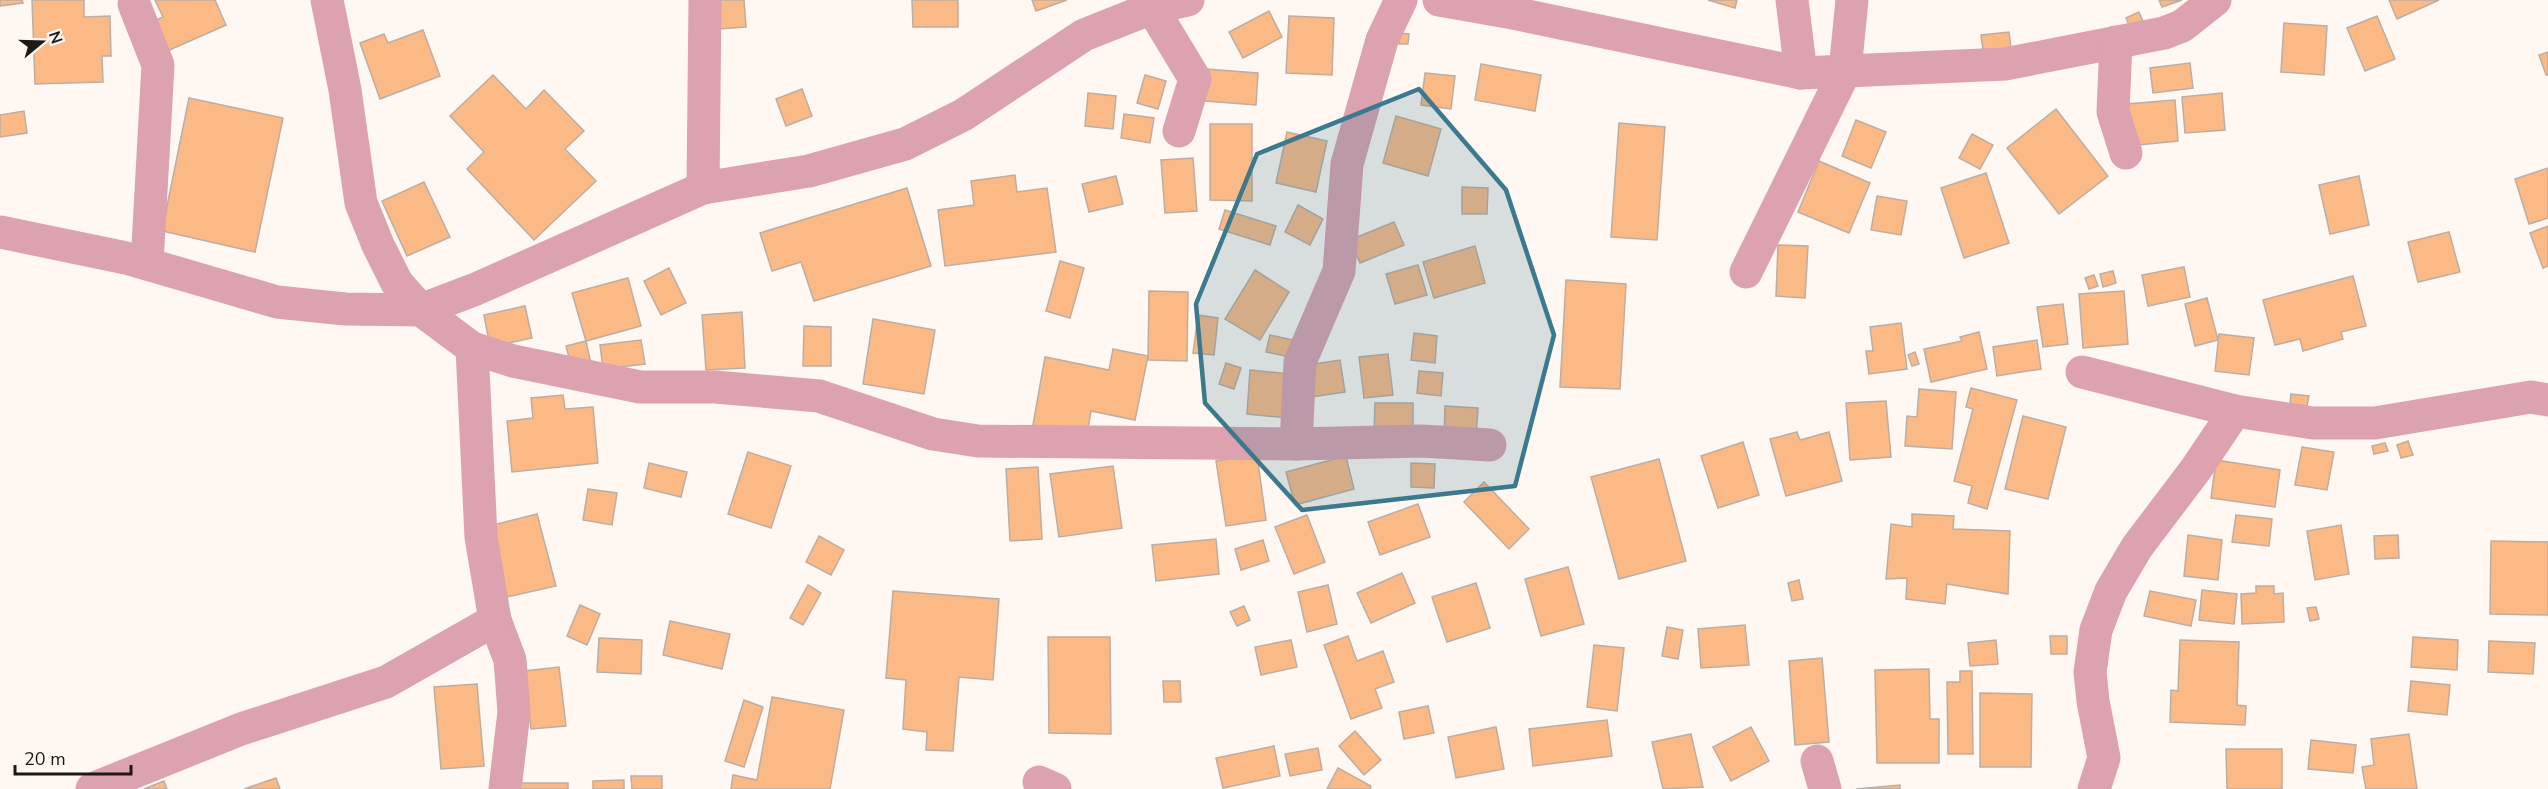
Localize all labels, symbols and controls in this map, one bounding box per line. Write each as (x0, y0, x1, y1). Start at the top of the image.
north arrow (12, 12, 72, 72)
text: N (43, 28, 68, 47)
scale bar (15, 738, 130, 776)
text: 20 m (24, 747, 66, 771)

